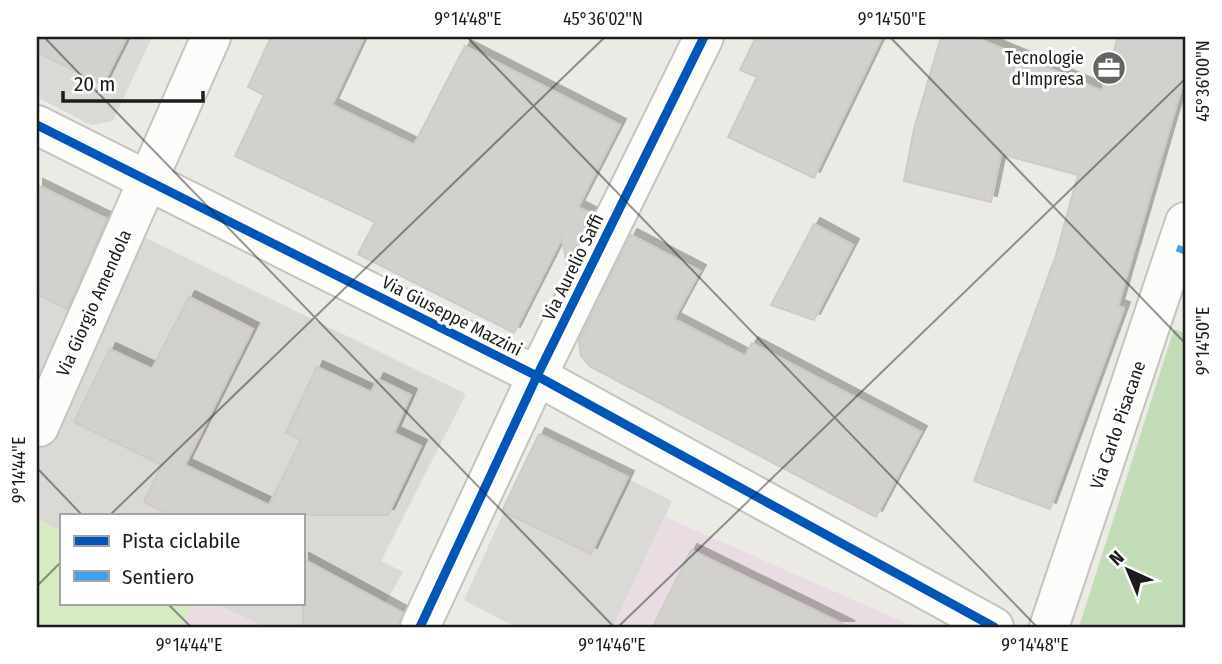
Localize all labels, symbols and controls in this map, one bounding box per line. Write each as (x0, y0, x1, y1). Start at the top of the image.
text: 9°14'48"E (434, 8, 502, 30)
text: 45°36'02"N (563, 8, 643, 30)
text: 9°14'50"E (858, 8, 926, 30)
text: 45°36'00"N (1192, 40, 1214, 122)
place label: Tecnologie d'Impresa (1005, 47, 1084, 90)
office icon: Tecnologie d'Impresa (1090, 49, 1128, 87)
scale bar (63, 60, 203, 104)
text: 20 m (74, 71, 115, 97)
street label: Via Aurelio Saffi (538, 210, 608, 324)
street label: Via Giorgio Amendola (52, 226, 136, 380)
street label: Via Giuseppe Mazzini (378, 271, 526, 361)
text: 9°14'50"E (1192, 307, 1214, 375)
street label: Via Carlo Pisacane (1086, 358, 1150, 492)
text: 9°14'44"E (8, 437, 30, 503)
legend (60, 514, 304, 604)
text: Pista ciclabile (122, 528, 240, 554)
north arrow (1092, 534, 1162, 604)
text: N (1104, 546, 1129, 570)
text: Sentiero (122, 564, 194, 590)
text: 9°14'44"E (156, 634, 222, 656)
text: 9°14'46"E (578, 634, 646, 656)
text: 9°14'48"E (1001, 634, 1069, 656)

